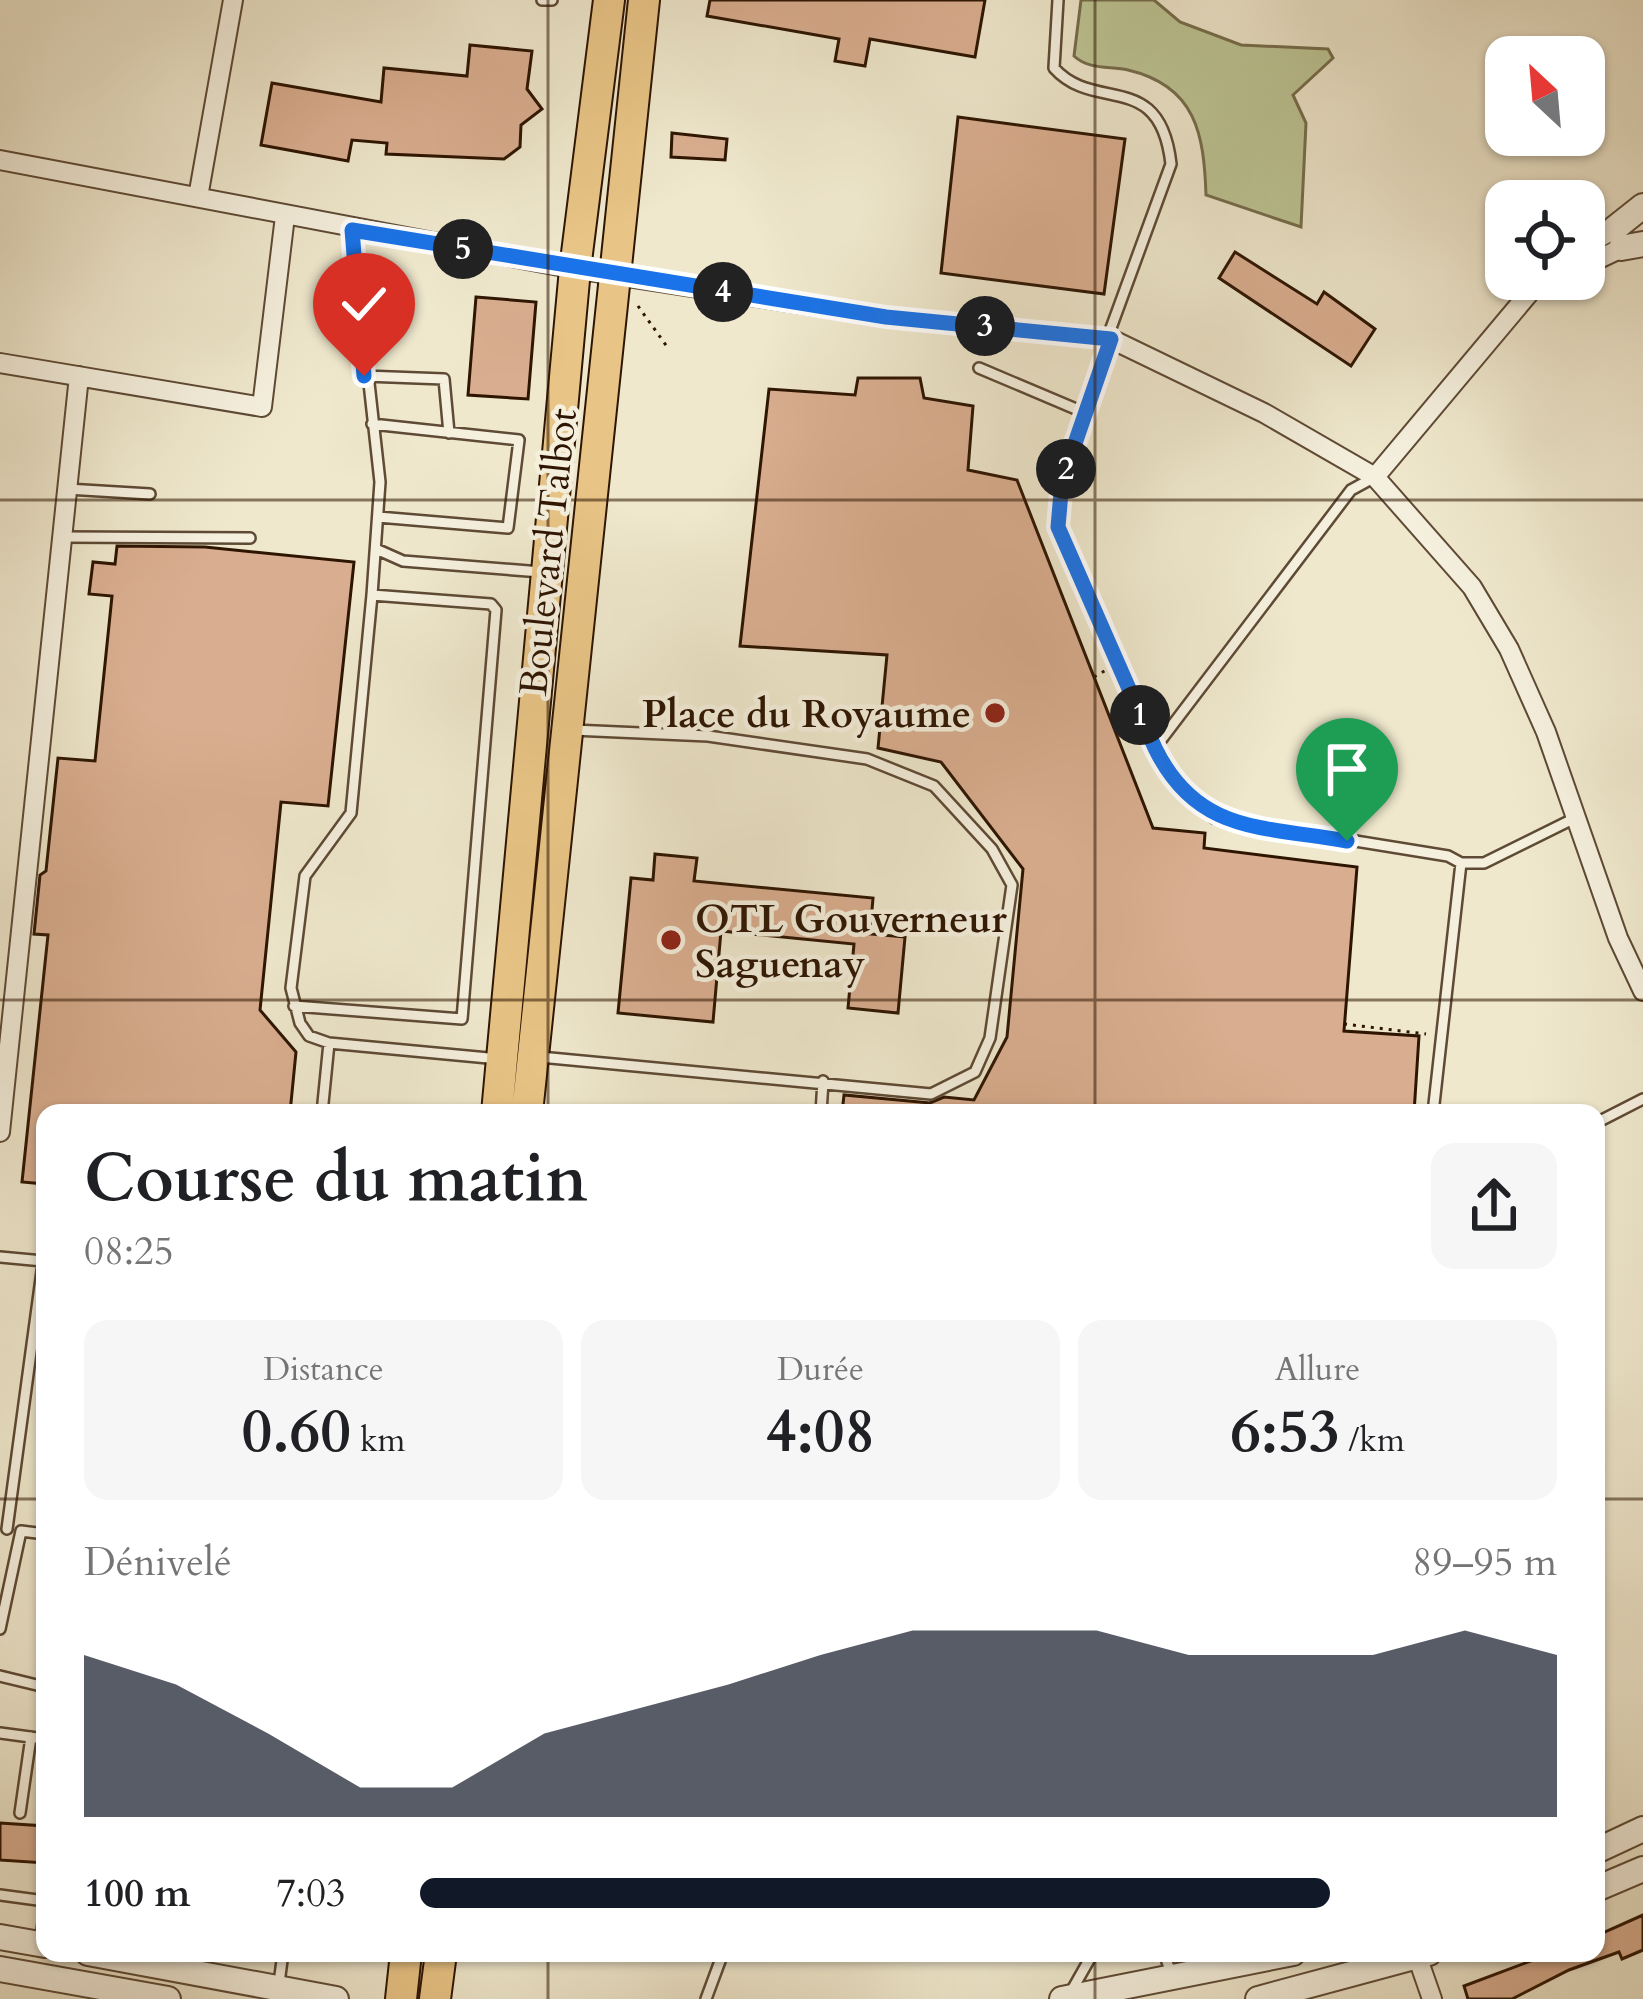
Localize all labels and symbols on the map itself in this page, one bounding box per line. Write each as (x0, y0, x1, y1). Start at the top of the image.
north arrow (1485, 36, 1605, 156)
pin: 5 (433, 219, 493, 279)
pin (313, 253, 415, 376)
pin: 4 (693, 262, 753, 322)
pin: 3 (955, 296, 1015, 356)
street label: Boulevard Talbot (507, 406, 590, 698)
pin: 2 (1036, 439, 1096, 499)
pin: 1 (1110, 685, 1170, 745)
place label: Place du Royaume (642, 688, 971, 741)
marker: Place du Royaume (982, 700, 1008, 726)
pin (1296, 718, 1398, 841)
place label: OTL Gouverneur Saguenay (695, 893, 1007, 991)
marker: OTL Gouverneur Saguenay (658, 927, 684, 953)

